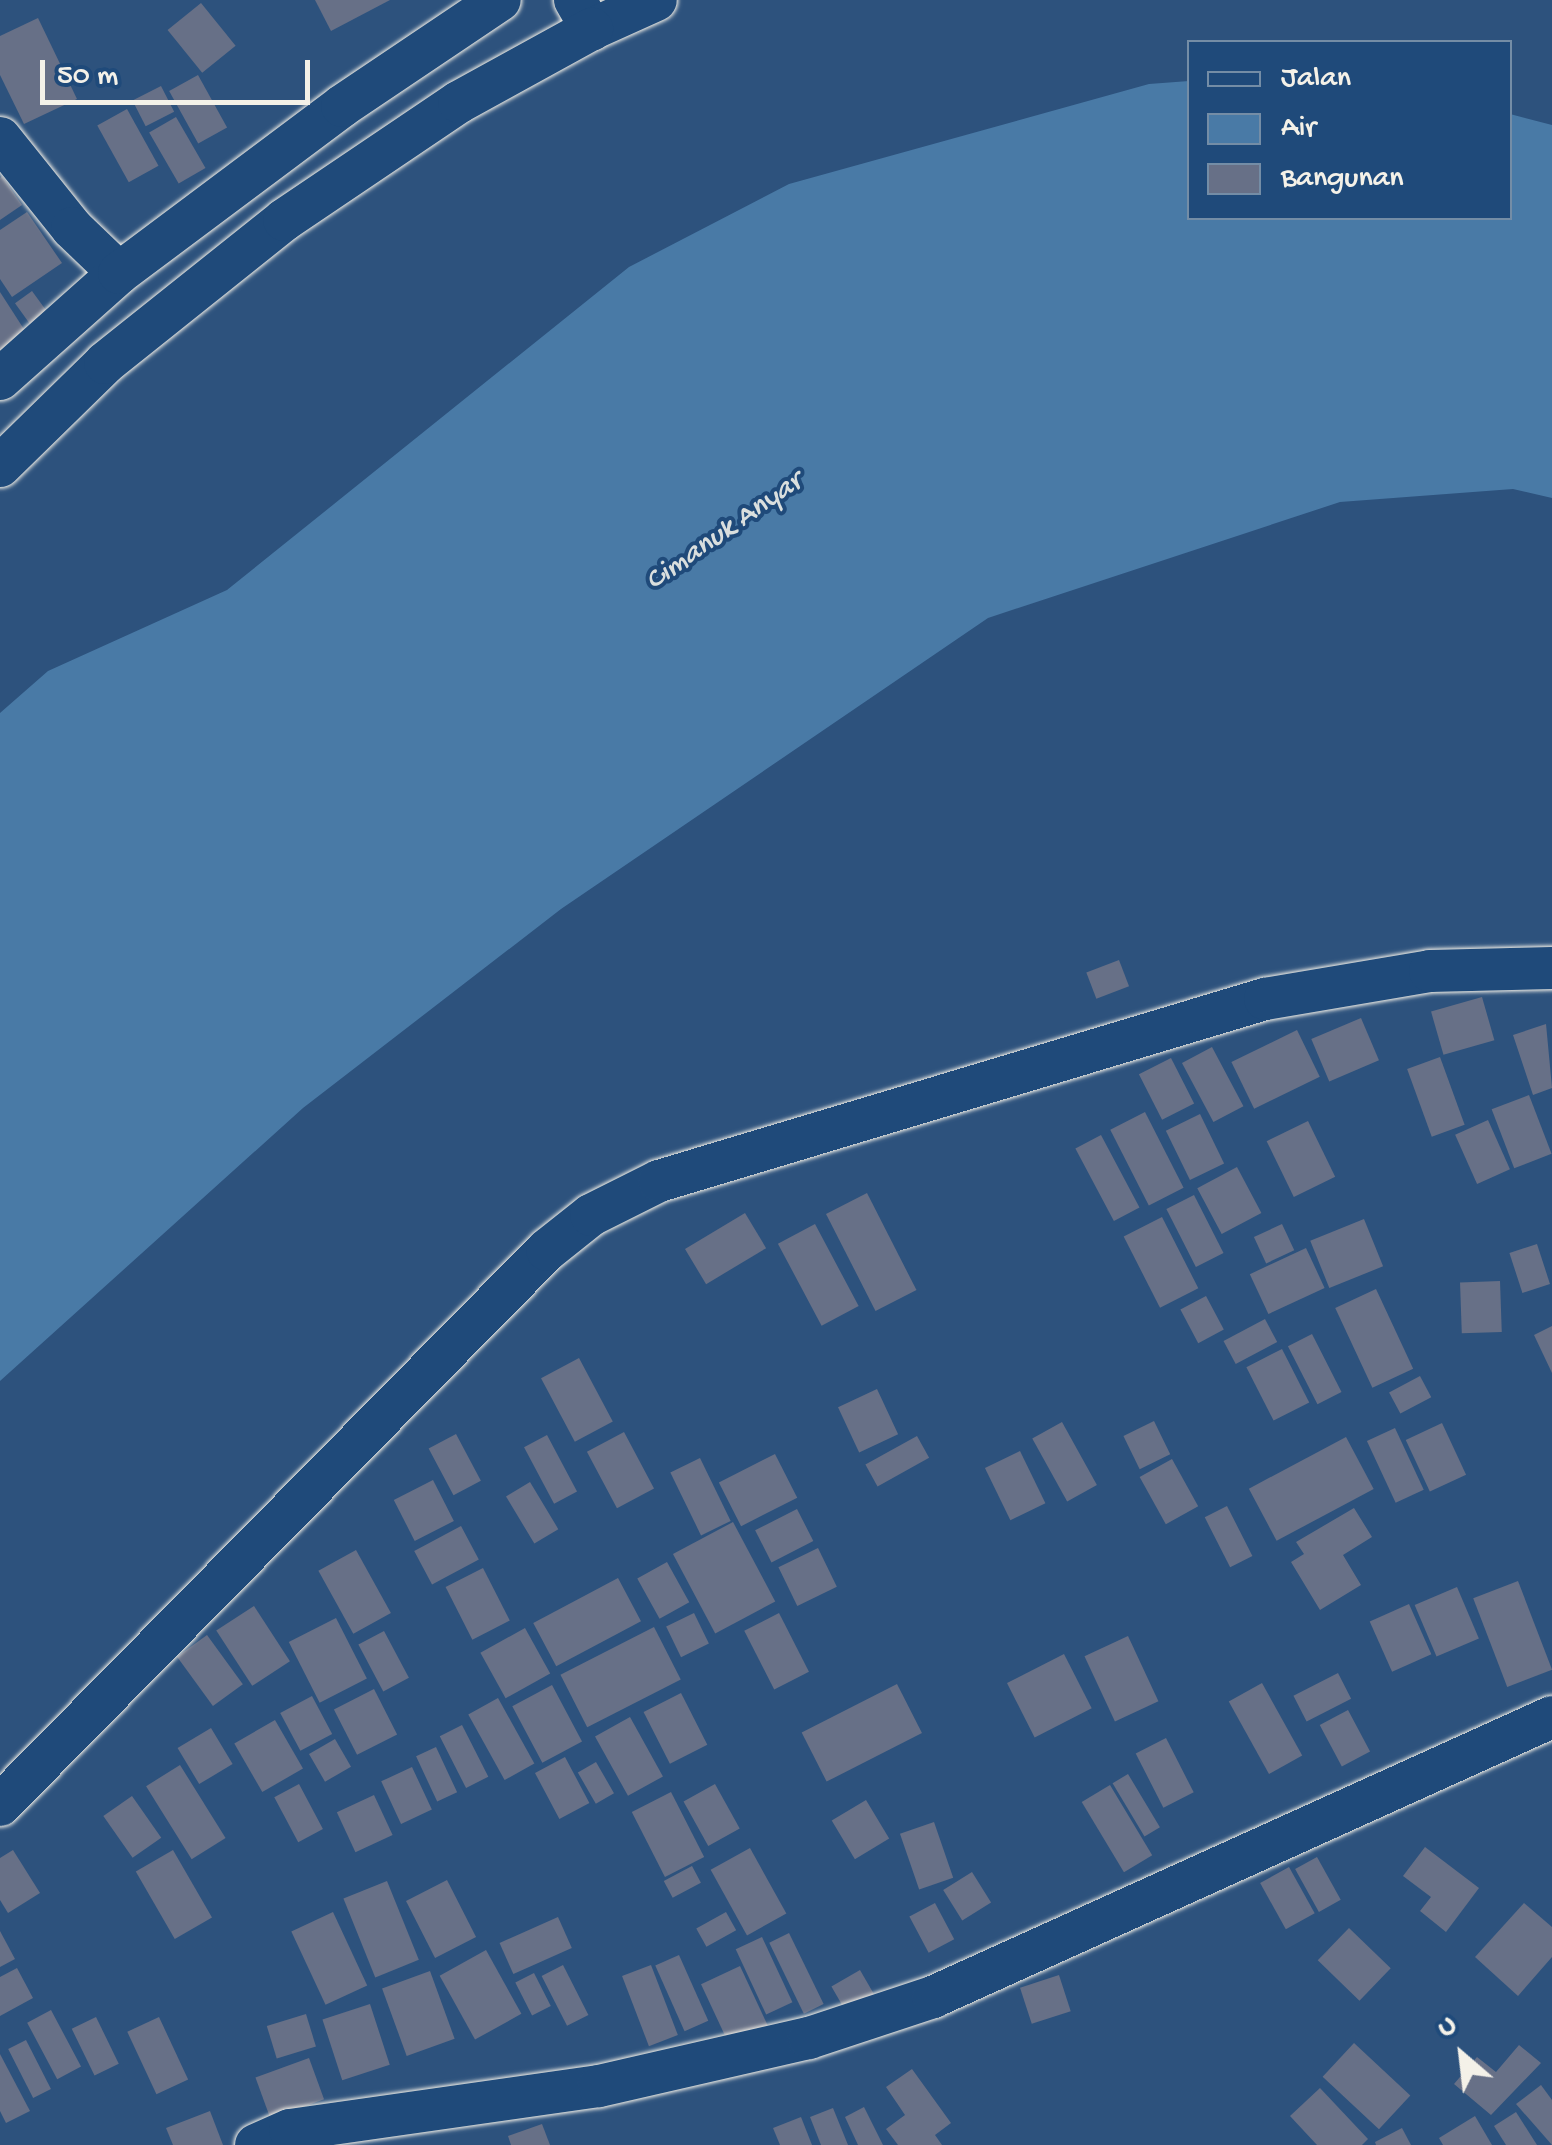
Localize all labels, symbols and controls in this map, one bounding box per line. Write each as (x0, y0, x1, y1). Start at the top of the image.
scale bar (45, 40, 315, 102)
legend (1187, 40, 1512, 220)
text: 50 m (57, 60, 118, 95)
text: Jalan (1281, 62, 1351, 97)
text: Air (1281, 112, 1316, 147)
text: Bangunan (1281, 162, 1404, 197)
water label: Cimanuk Anyar (640, 466, 810, 600)
north arrow (1412, 2005, 1512, 2105)
text: U (1433, 2010, 1463, 2046)

